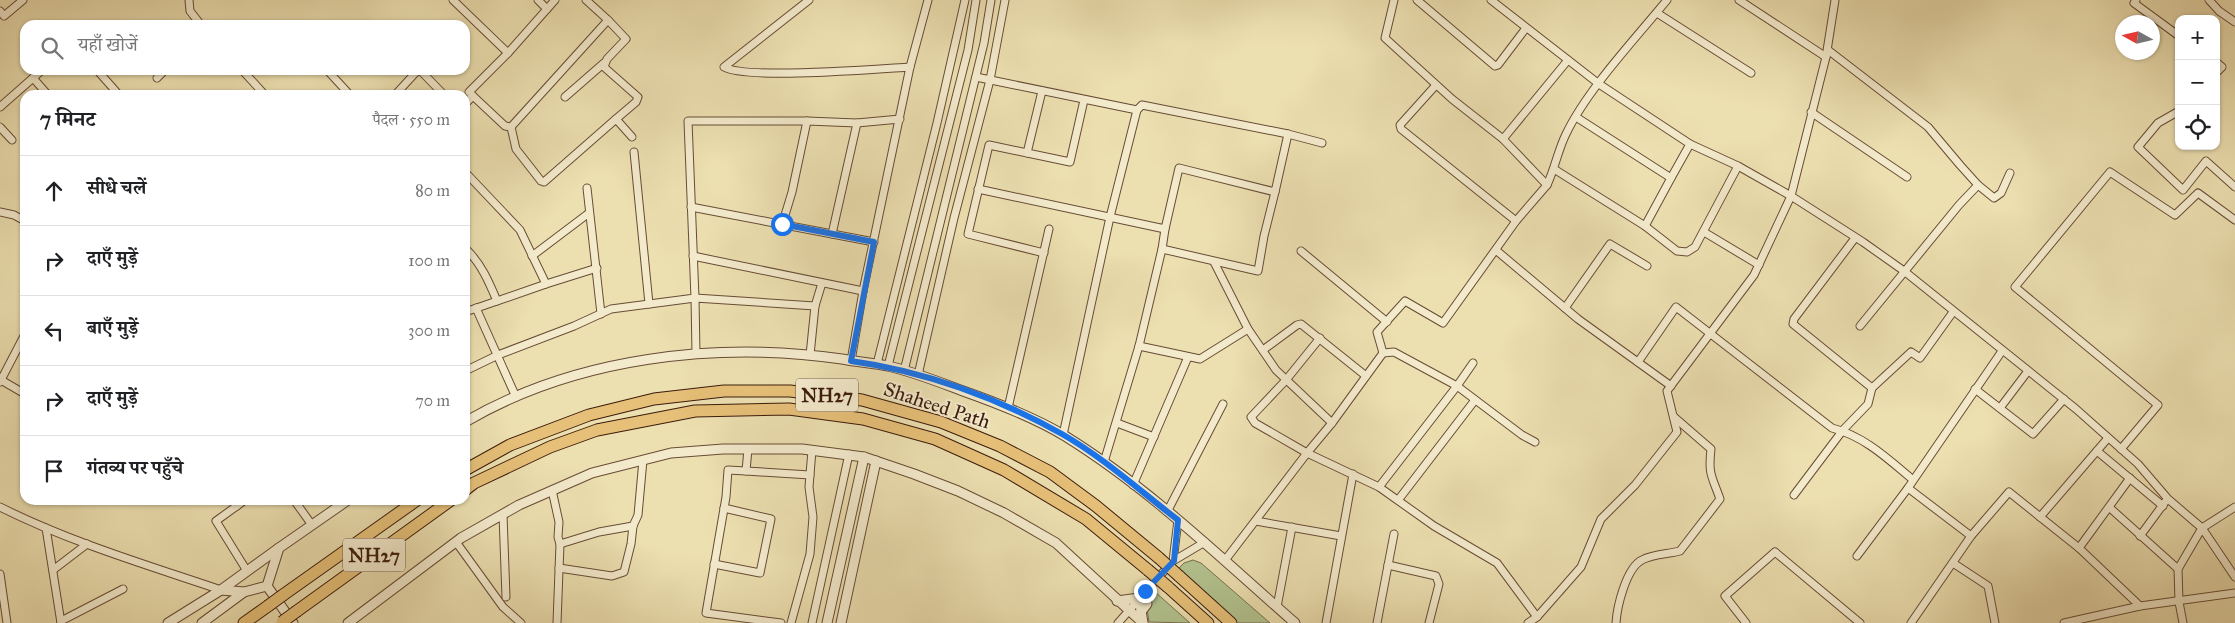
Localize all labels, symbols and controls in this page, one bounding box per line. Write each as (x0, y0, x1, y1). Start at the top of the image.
north arrow (2115, 15, 2160, 60)
map controls (2175, 15, 2220, 150)
button: + (2175, 15, 2220, 60)
search box (20, 20, 470, 75)
text: यहाँ खोजें (78, 33, 138, 56)
icon: search (38, 34, 66, 62)
button: − (2175, 60, 2220, 105)
button: locate (2175, 105, 2220, 150)
text: 7 मिनट (40, 106, 96, 132)
text: पैदल · 550 m (372, 110, 450, 129)
text: सीधे चलें (87, 176, 146, 199)
icon: ahead (40, 177, 68, 205)
text: 80 m (415, 181, 450, 200)
route start (771, 213, 794, 236)
text: दाएँ मुड़ें (87, 246, 138, 269)
icon: right (40, 247, 68, 275)
text: 100 m (408, 251, 450, 270)
text: बाएँ मुड़ें (87, 316, 138, 339)
icon: left (40, 317, 68, 345)
text: 300 m (408, 321, 450, 340)
street label: Shaheed Path (881, 376, 993, 434)
road number: NH27 (796, 378, 858, 412)
text: दाएँ मुड़ें (87, 386, 138, 409)
icon: right (40, 387, 68, 415)
text: 70 m (415, 391, 450, 410)
text: गंतव्य पर पहुँचे (87, 456, 183, 479)
icon: arrive (40, 457, 68, 485)
road number: NH27 (343, 538, 405, 572)
route end (1134, 580, 1157, 603)

